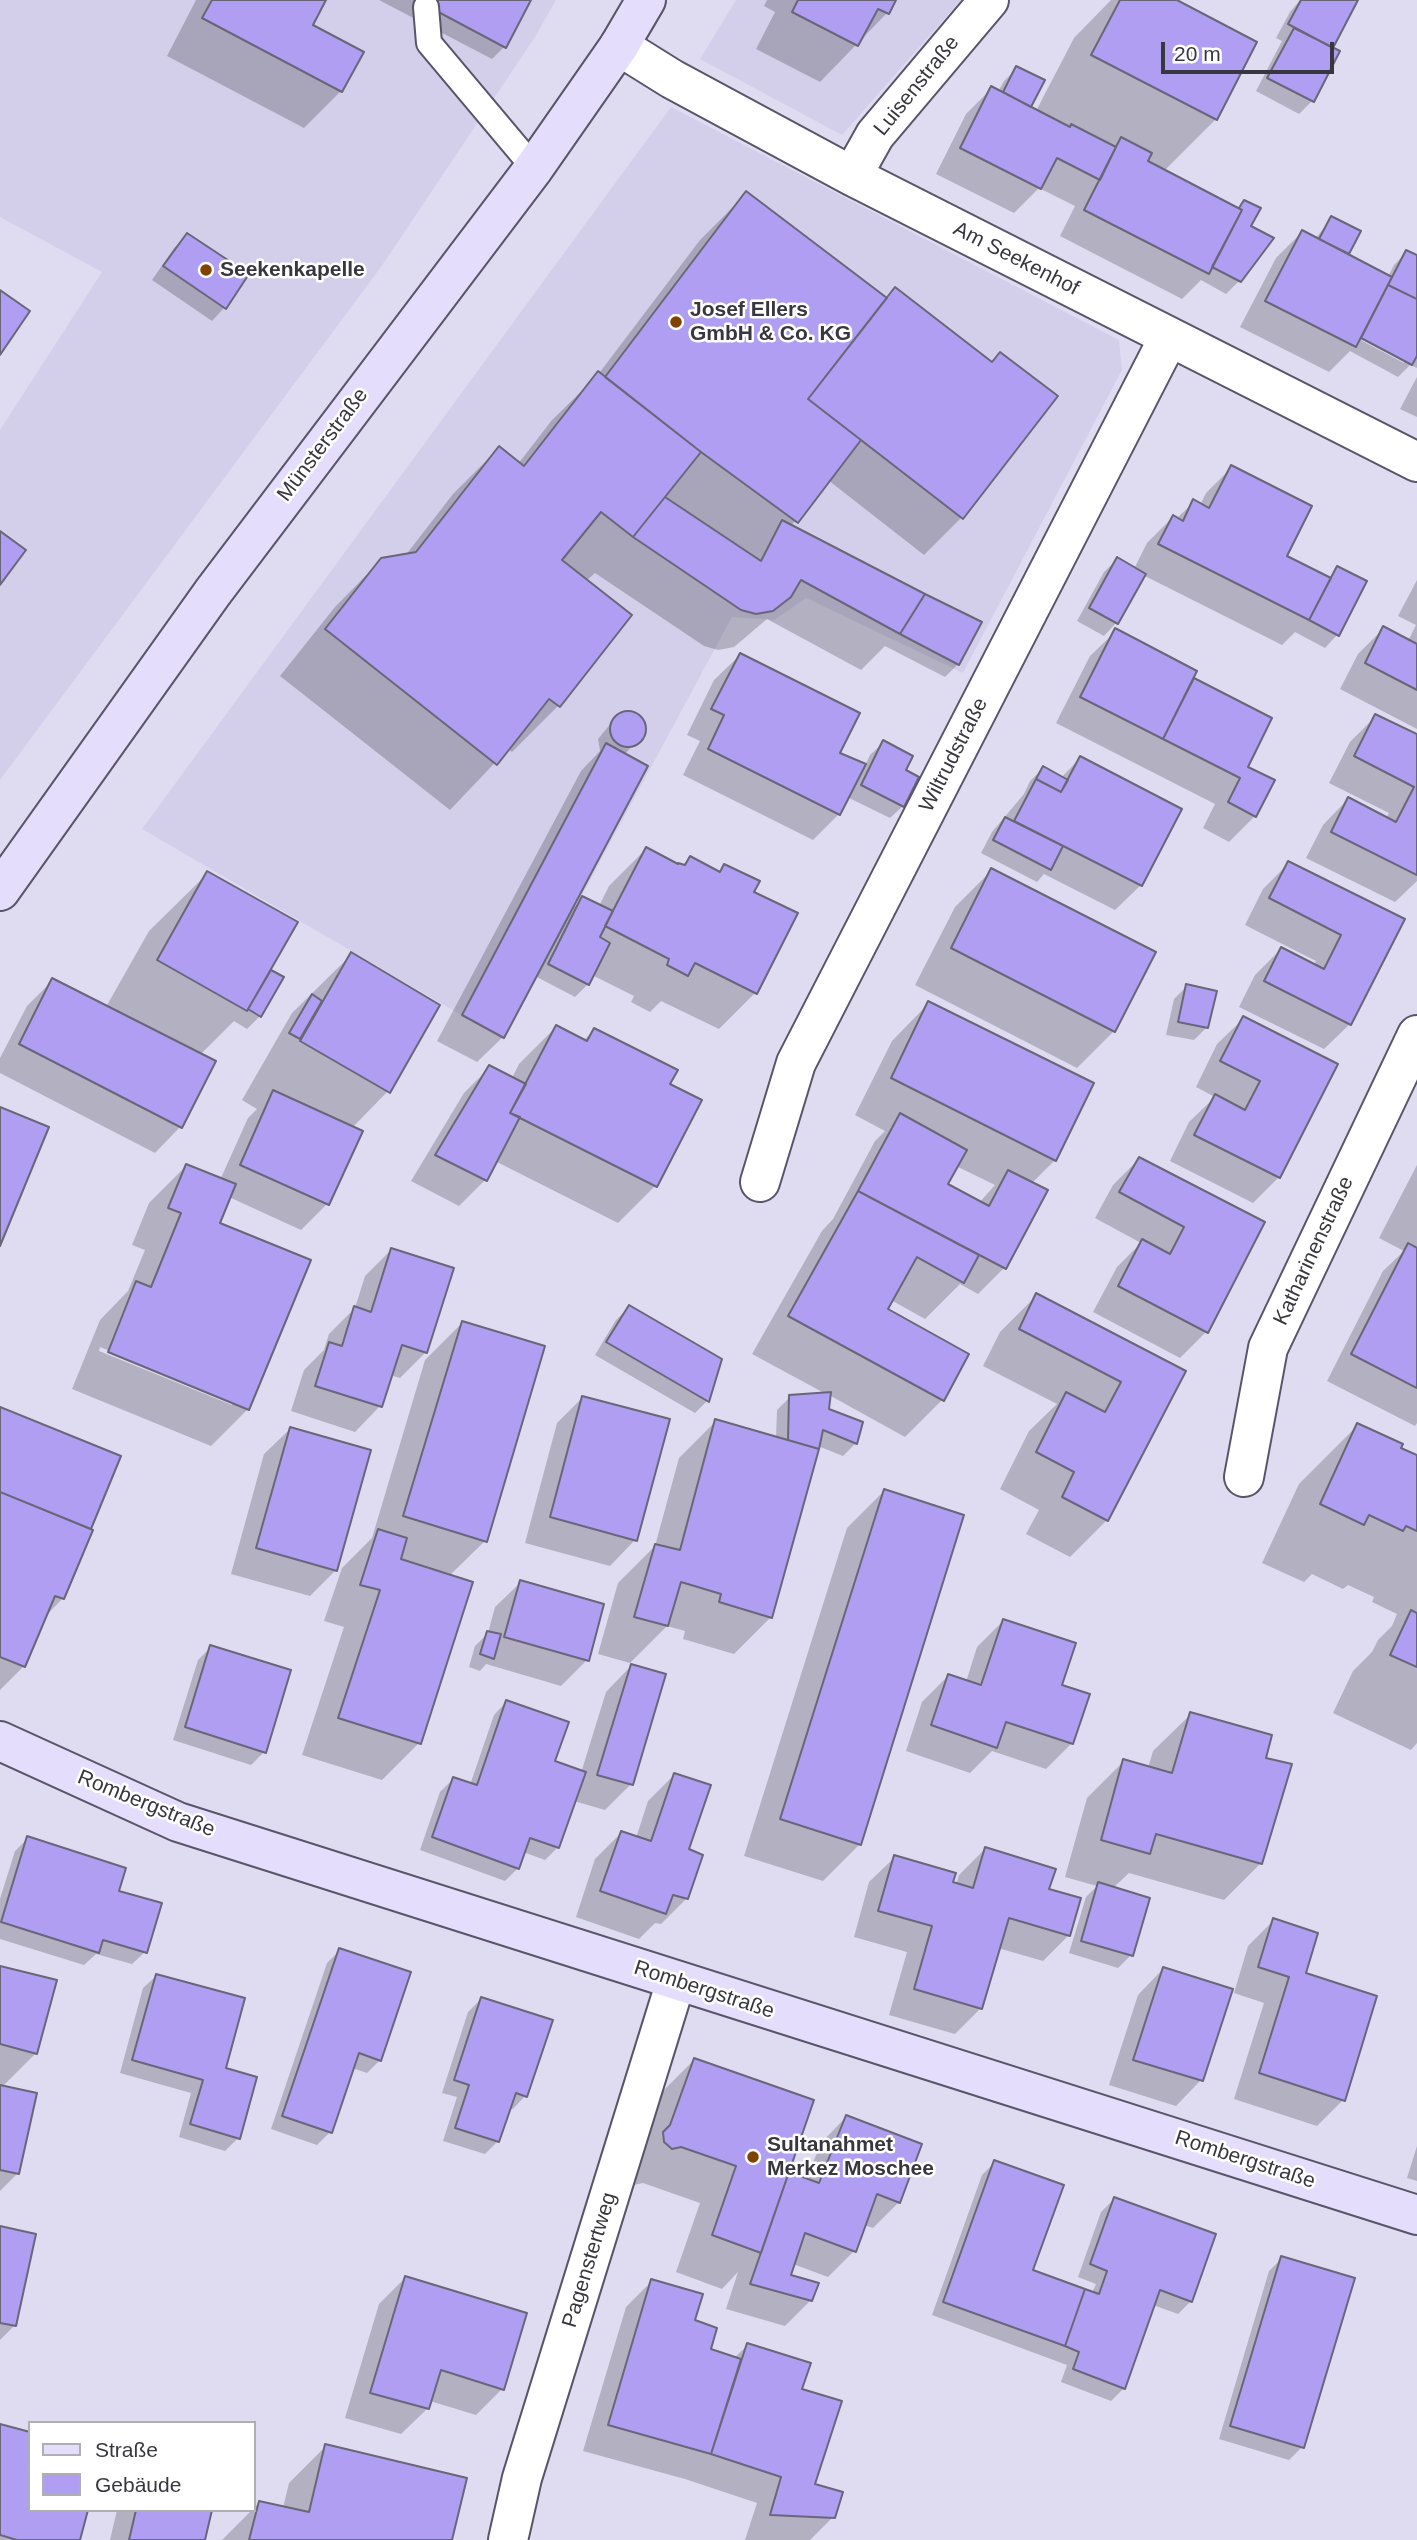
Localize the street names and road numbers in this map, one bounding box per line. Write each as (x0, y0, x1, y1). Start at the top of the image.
street label: Luisenstraße (869, 31, 965, 141)
street label: Am Seekenhof (949, 217, 1083, 301)
street label: Münsterstraße (272, 383, 374, 507)
street label: Wiltrudstraße (914, 694, 994, 816)
street label: Katharinenstraße (1269, 1173, 1359, 1329)
street label: Rombergstraße (74, 1765, 218, 1843)
street label: Rombergstraße (631, 1955, 777, 2025)
street label: Rombergstraße (1172, 2125, 1318, 2195)
street label: Pagenstertweg (557, 2189, 623, 2331)

